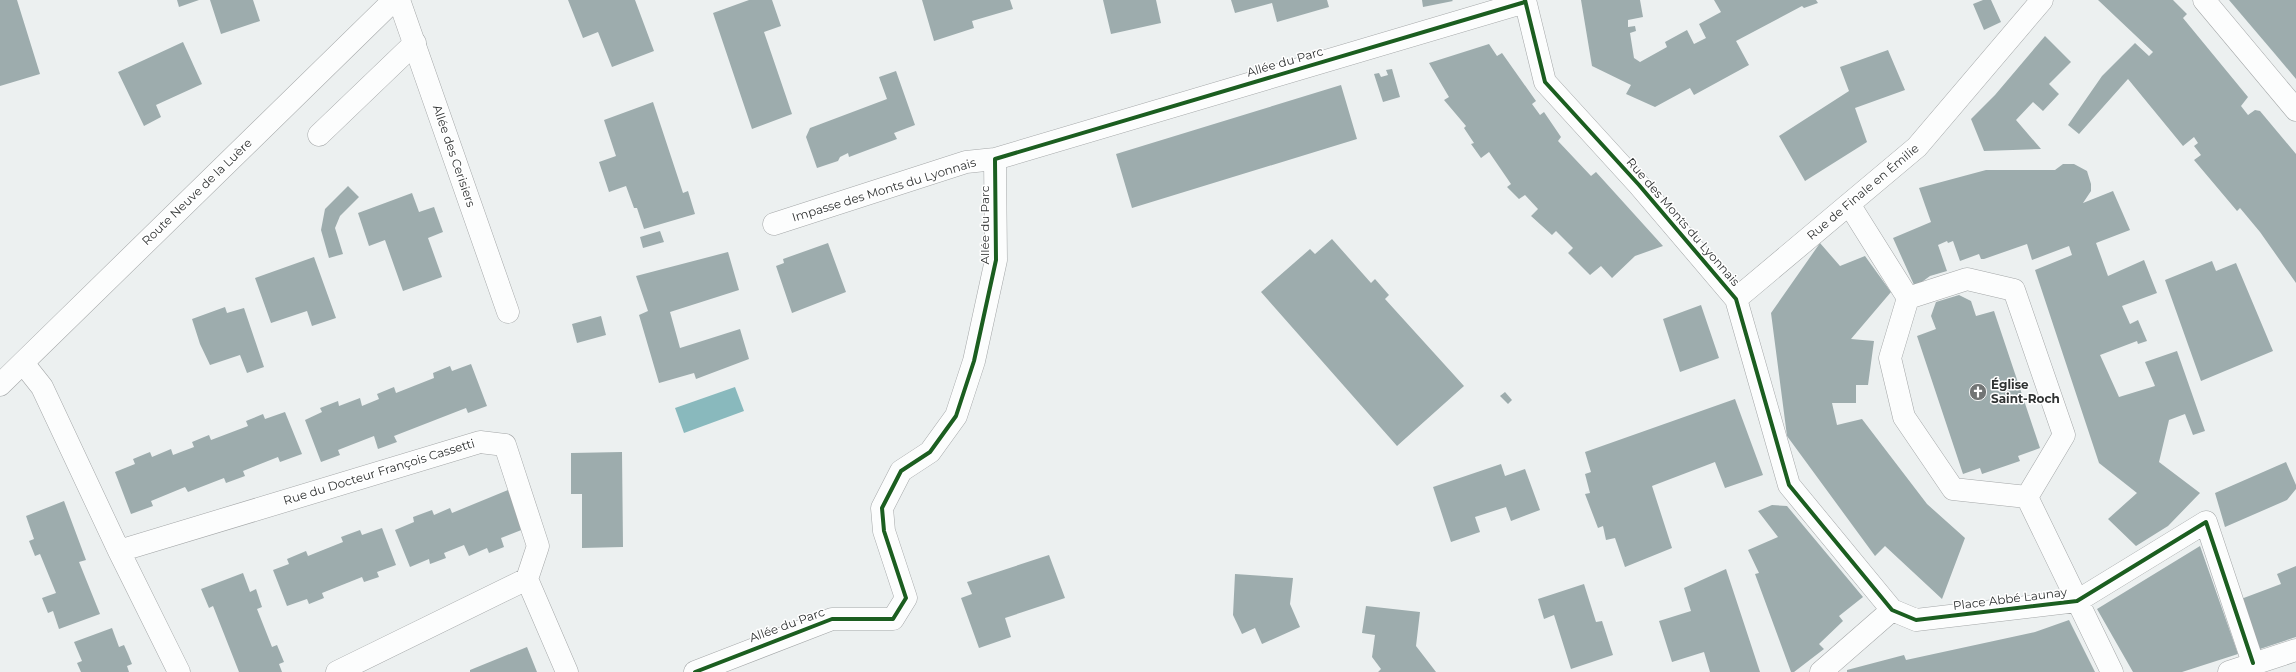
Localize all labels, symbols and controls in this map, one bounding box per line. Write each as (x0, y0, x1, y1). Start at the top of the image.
street label: Allée du Parc (1245, 43, 1325, 80)
street label: Allée des Cerisiers (430, 103, 479, 209)
street label: Route Neuve de la Luère (138, 135, 255, 248)
street label: Rue de Finale en Émilie (1804, 140, 1922, 243)
street label: Impasse des Monts du Lyonnais (790, 154, 978, 225)
street label: Rue des Monts du Lyonnais (1624, 154, 1743, 289)
street label: Allée du Parc (977, 185, 992, 264)
place label: Église Saint-Roch (1991, 377, 2060, 406)
church icon: Église Saint-Roch (1968, 382, 1988, 402)
street label: Rue du Docteur François Cassetti (281, 435, 476, 508)
street label: Place Abbé Launay (1952, 584, 2068, 613)
street label: Allée du Parc (747, 604, 827, 645)

